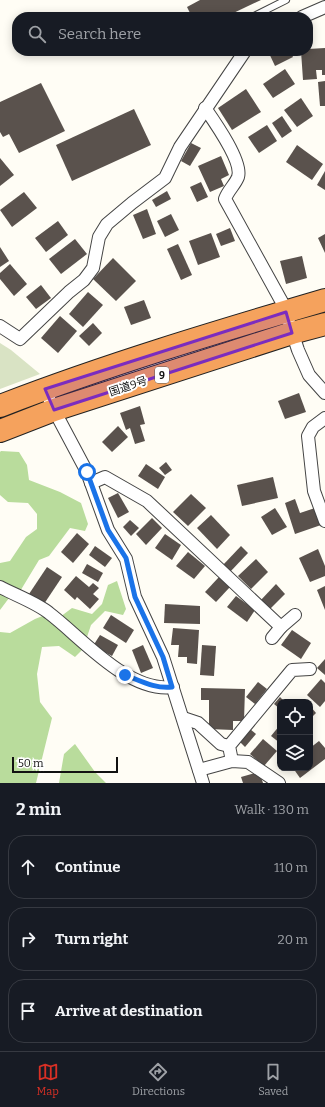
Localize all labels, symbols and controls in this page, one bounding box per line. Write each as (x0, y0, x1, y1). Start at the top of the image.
search box (12, 12, 313, 56)
icon: search (26, 23, 48, 45)
text: Search here (58, 25, 141, 43)
road number: 9 (155, 367, 169, 383)
street label: 国道9号 (107, 374, 149, 399)
route start (78, 463, 96, 481)
route end (116, 666, 134, 684)
map controls (277, 699, 313, 771)
button: locate (277, 699, 313, 735)
button: layers (277, 735, 313, 771)
scale bar (12, 755, 118, 774)
text: 50 m (18, 757, 44, 770)
text: 2 min (16, 799, 61, 820)
text: Walk · 130 m (235, 802, 309, 817)
icon: ahead (17, 856, 39, 878)
text: Continue (55, 858, 121, 876)
text: 110 m (274, 860, 308, 875)
icon: right (17, 928, 39, 950)
text: Turn right (55, 930, 128, 948)
text: 20 m (278, 932, 308, 947)
icon: arrive (17, 1000, 39, 1022)
text: Arrive at destination (55, 1002, 202, 1020)
tab: Map (37, 1061, 59, 1098)
tab: Directions (132, 1061, 185, 1098)
tab: Saved (258, 1061, 288, 1098)

